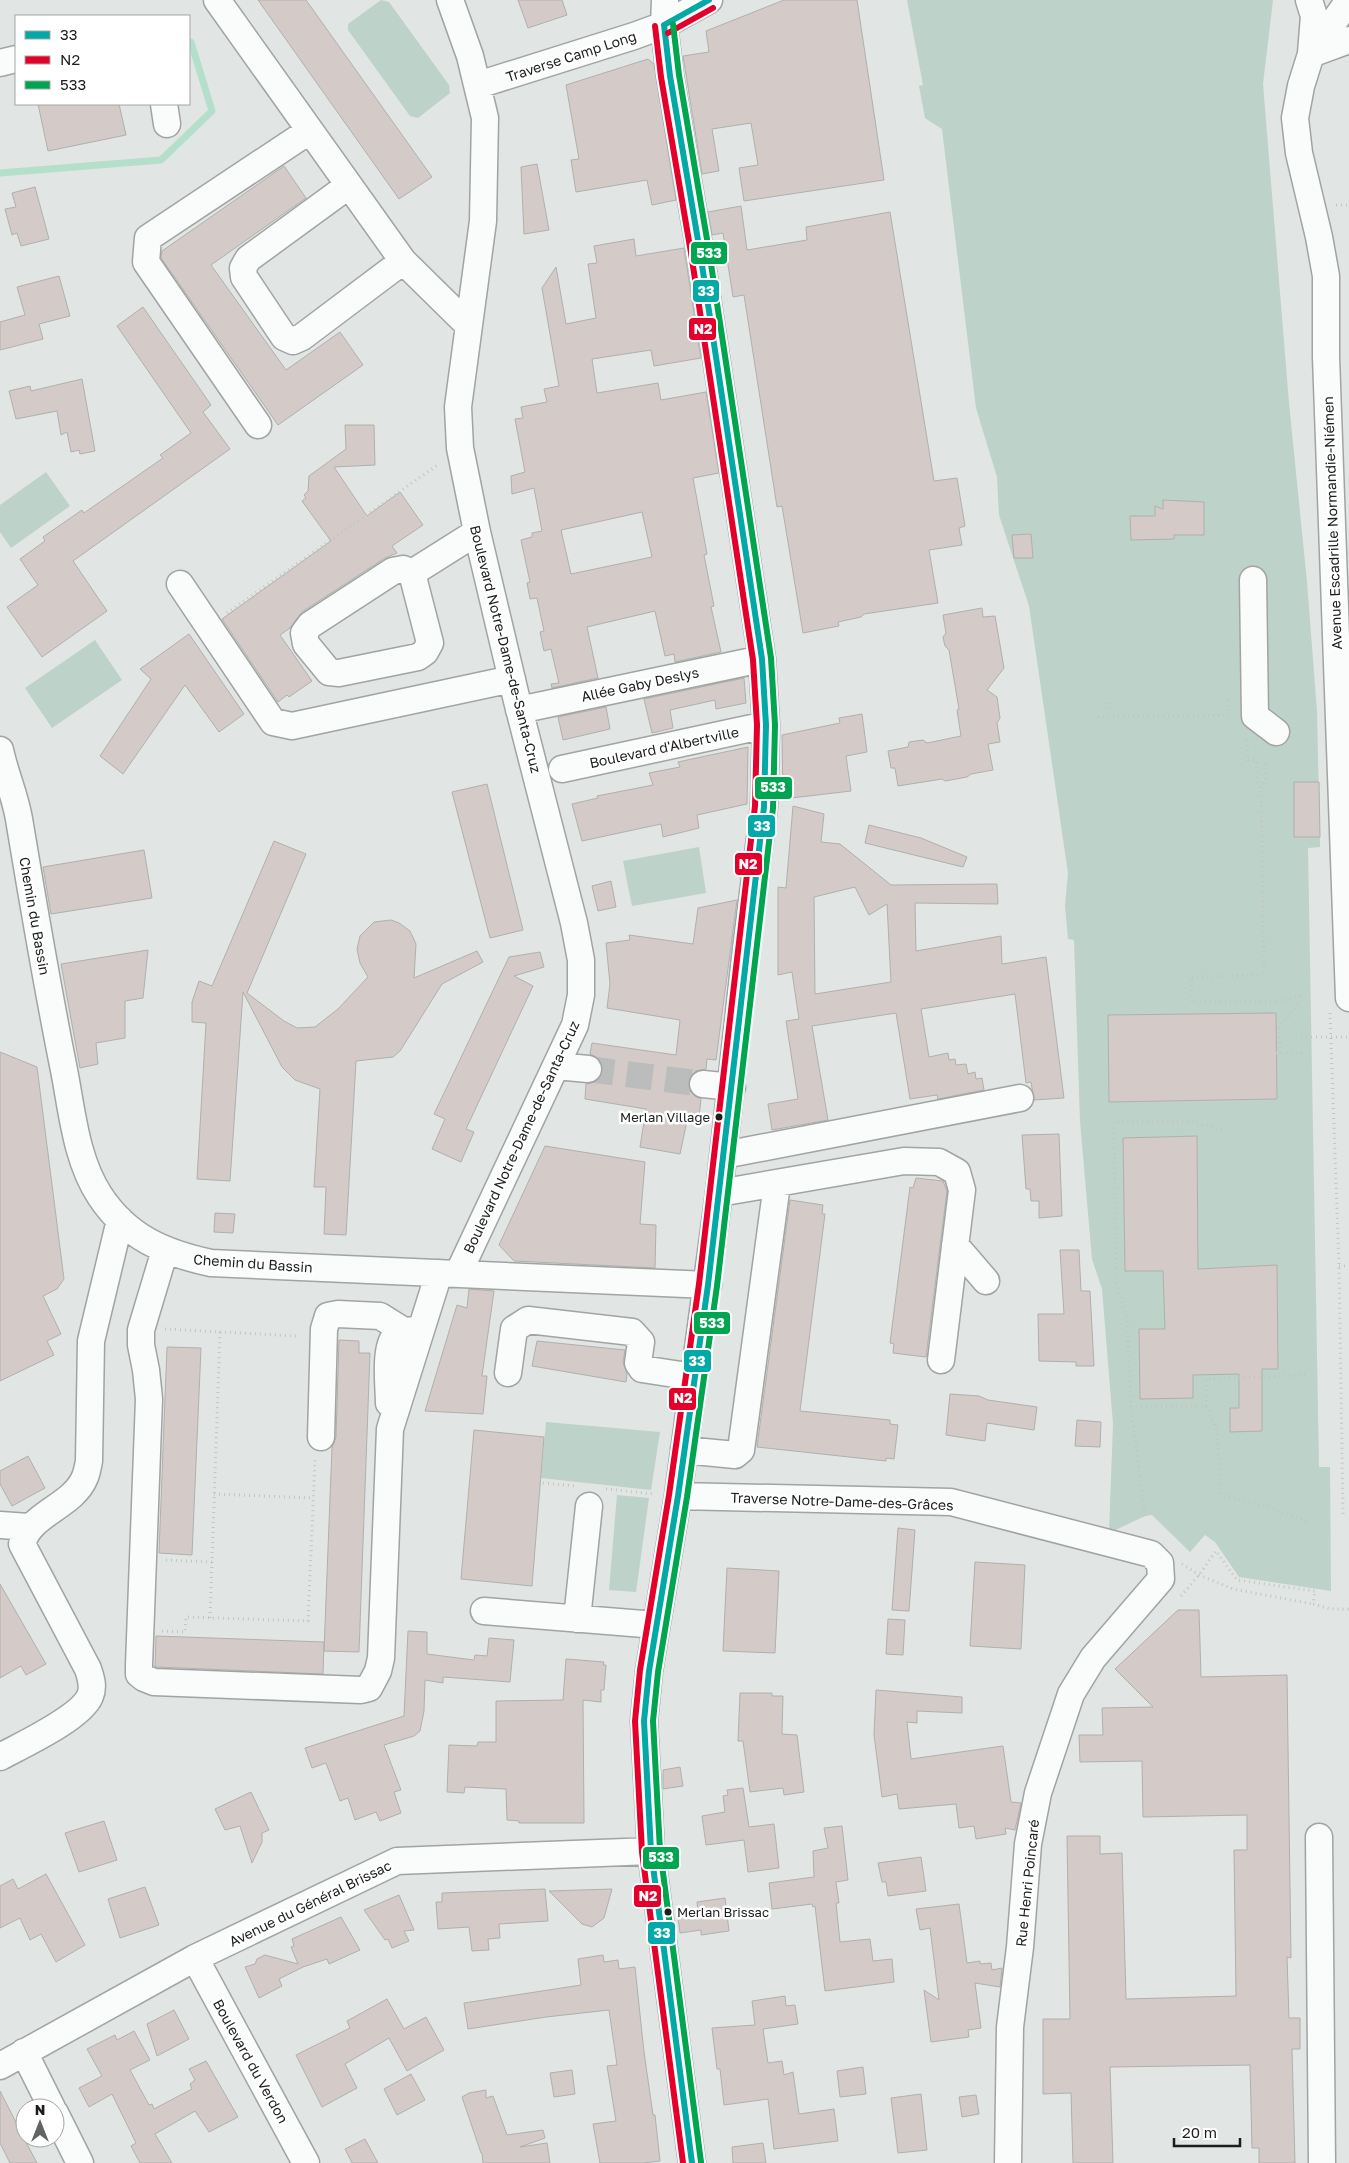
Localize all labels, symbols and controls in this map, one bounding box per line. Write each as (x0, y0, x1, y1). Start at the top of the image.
legend (15, 15, 190, 105)
text: 33 (60, 25, 78, 43)
street label: Traverse Camp Long (504, 27, 638, 85)
text: N2 (60, 50, 80, 68)
text: 533 (60, 75, 86, 93)
line badge: 533 (690, 241, 728, 265)
text: 533 (696, 244, 722, 261)
line badge: 33 (692, 279, 720, 303)
text: 33 (697, 282, 715, 299)
line badge: N2 (688, 317, 717, 341)
text: N2 (693, 320, 713, 337)
street label: Avenue Escadrille Normandie-Niémen (1319, 396, 1345, 650)
street label: Boulevard Notre-Dame-de-Santa-Cruz (467, 523, 545, 775)
street label: Allée Gaby Deslys (580, 663, 700, 705)
street label: Boulevard d'Albertville (588, 723, 740, 771)
line badge: 533 (754, 776, 793, 800)
text: 533 (760, 778, 786, 795)
line badge: 33 (747, 814, 776, 838)
text: 33 (753, 817, 771, 834)
line badge: N2 (734, 852, 763, 876)
text: N2 (738, 855, 758, 872)
street label: Chemin du Bassin (16, 856, 54, 976)
street label: Boulevard Notre-Dame-de-Santa-Cruz (459, 1018, 583, 1256)
place label: Merlan Village (620, 1109, 710, 1125)
marker: Merlan Village (714, 1112, 724, 1122)
street label: Chemin du Bassin (193, 1250, 313, 1276)
line badge: 533 (693, 1311, 731, 1335)
text: 533 (699, 1314, 725, 1331)
line badge: 33 (683, 1349, 712, 1373)
text: 33 (688, 1352, 706, 1369)
line badge: N2 (668, 1387, 697, 1411)
text: N2 (673, 1389, 693, 1406)
street label: Traverse Notre-Dame-des-Grâces (730, 1489, 954, 1513)
street label: Rue Henri Poincaré (1012, 1818, 1042, 1948)
line badge: 533 (642, 1846, 680, 1870)
text: 533 (648, 1848, 674, 1865)
street label: Avenue du Général Brissac (226, 1856, 394, 1950)
line badge: N2 (633, 1884, 662, 1908)
text: N2 (638, 1887, 658, 1904)
place label: Merlan Brissac (677, 1904, 769, 1920)
marker: Merlan Brissac (663, 1907, 673, 1917)
line badge: 33 (647, 1921, 676, 1945)
text: 33 (653, 1924, 671, 1941)
street label: Boulevard du Verdon (210, 1996, 292, 2126)
north arrow (15, 2098, 65, 2148)
text: N (35, 2101, 45, 2118)
scale bar (1174, 2116, 1240, 2148)
text: 20 m (1182, 2123, 1217, 2141)

